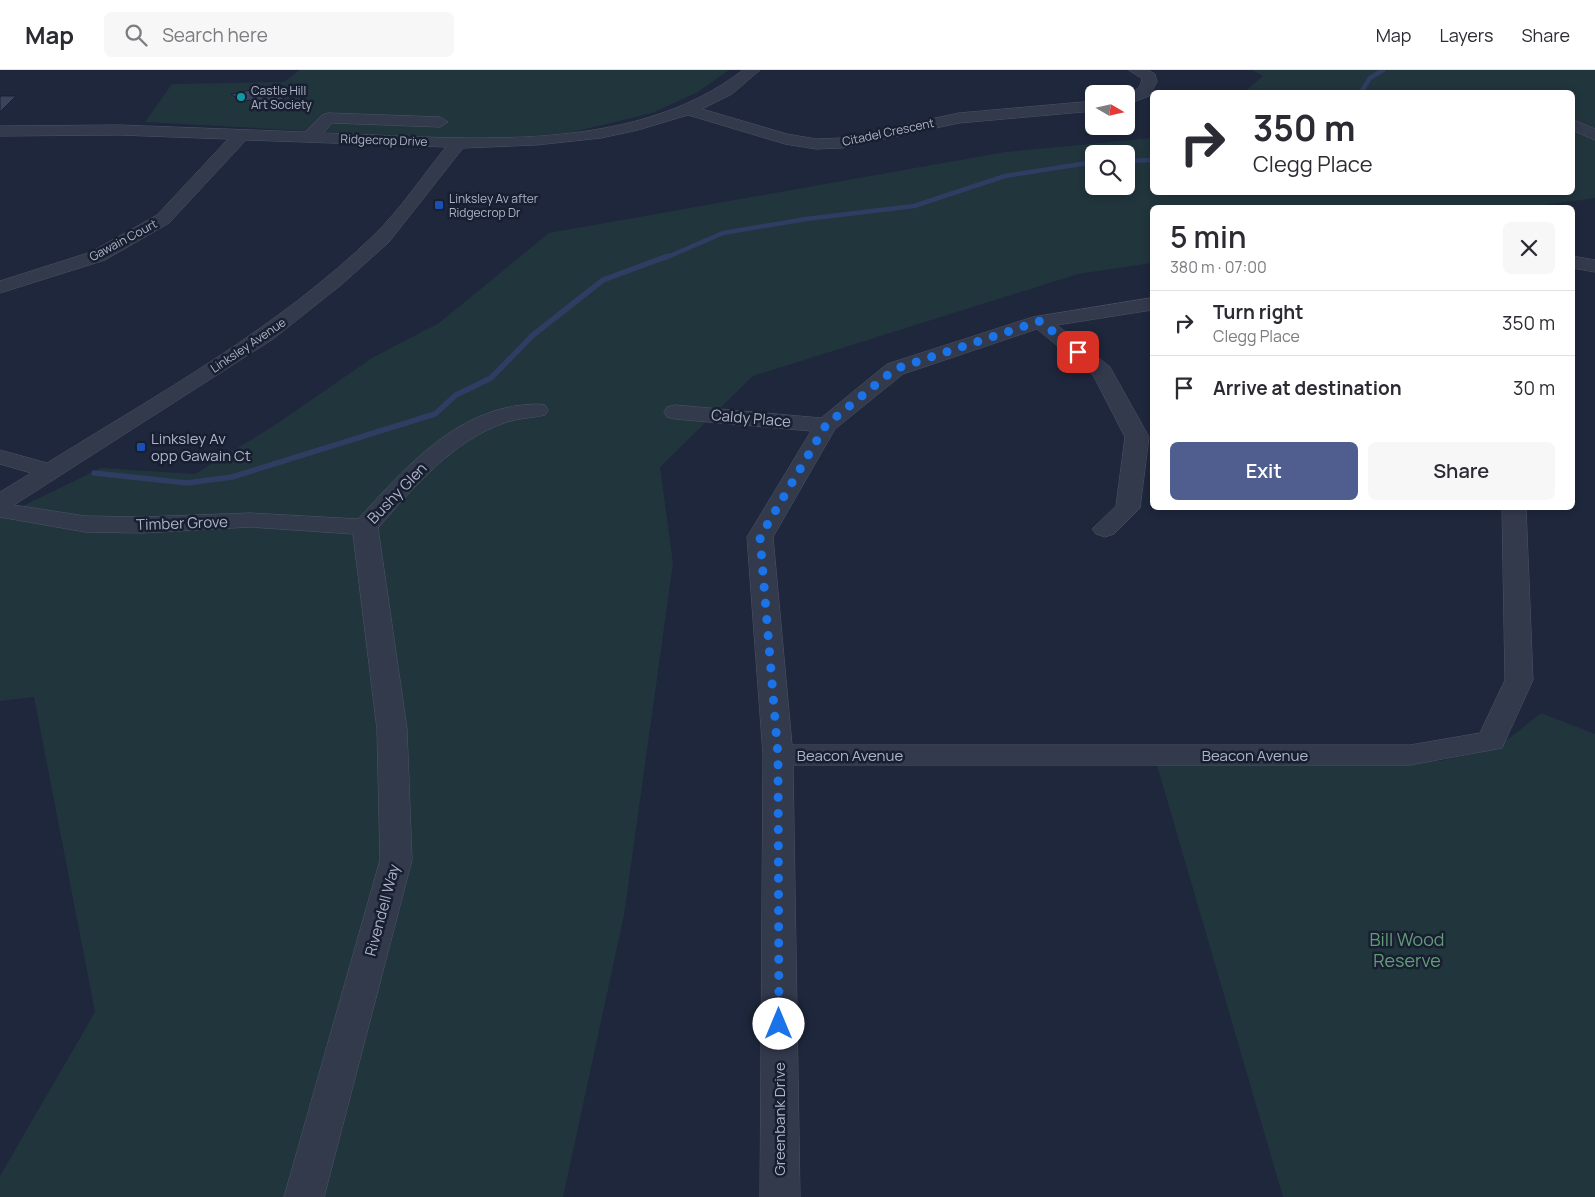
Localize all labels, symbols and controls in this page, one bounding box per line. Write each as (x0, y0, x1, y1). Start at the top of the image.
search box (104, 12, 454, 57)
text: Map (25, 18, 74, 51)
icon: search (122, 21, 150, 49)
text: Search here (162, 22, 268, 48)
text: Map (1376, 23, 1411, 47)
text: Layers (1439, 23, 1493, 47)
text: Share (1521, 23, 1570, 47)
place label: Castle Hill Art Society (251, 82, 313, 113)
north arrow (1085, 85, 1135, 135)
map controls (1085, 85, 1135, 195)
marker: Castle Hill Art Society (235, 91, 247, 103)
text: 350 m (1253, 104, 1355, 152)
icon: right (1170, 110, 1235, 175)
street label: Citadel Crescent (840, 114, 936, 150)
street label: Ridgecrop Drive (340, 130, 428, 150)
button: search (1085, 145, 1135, 195)
text: Clegg Place (1253, 149, 1373, 179)
place label: Linksley Av after Ridgecrop Dr (449, 190, 539, 221)
marker: Linksley Av after Ridgecrop Dr (433, 199, 445, 211)
street label: Gawain Court (86, 215, 160, 265)
text: 5 min (1170, 216, 1246, 257)
button: close (1503, 222, 1555, 274)
text: 380 m · 07:00 (1170, 256, 1267, 278)
text: Turn right (1213, 299, 1303, 325)
icon: right (1170, 309, 1198, 337)
text: 350 m (1502, 310, 1555, 336)
street label: Linksley Avenue (207, 313, 289, 377)
text: Clegg Place (1213, 325, 1300, 347)
pin (1057, 331, 1099, 373)
icon: arrive (1064, 338, 1092, 366)
icon: arrive (1170, 374, 1198, 402)
text: Arrive at destination (1213, 375, 1402, 401)
text: 30 m (1513, 375, 1555, 401)
street label: Caldy Place (710, 404, 792, 432)
place label: Linksley Av opp Gawain Ct (151, 428, 251, 466)
marker: Linksley Av opp Gawain Ct (135, 441, 147, 453)
button: Exit (1170, 442, 1358, 500)
button: Share (1368, 442, 1555, 500)
street label: Bushy Glen (363, 458, 431, 528)
street label: Timber Grove (136, 511, 228, 535)
street label: Beacon Avenue (797, 745, 903, 766)
street label: Beacon Avenue (1202, 745, 1308, 766)
street label: Rivendell Way (360, 862, 404, 958)
park label: Bill Wood Reserve (1370, 927, 1444, 972)
position arrow (752, 997, 804, 1049)
street label: Greenbank Drive (769, 1062, 790, 1176)

